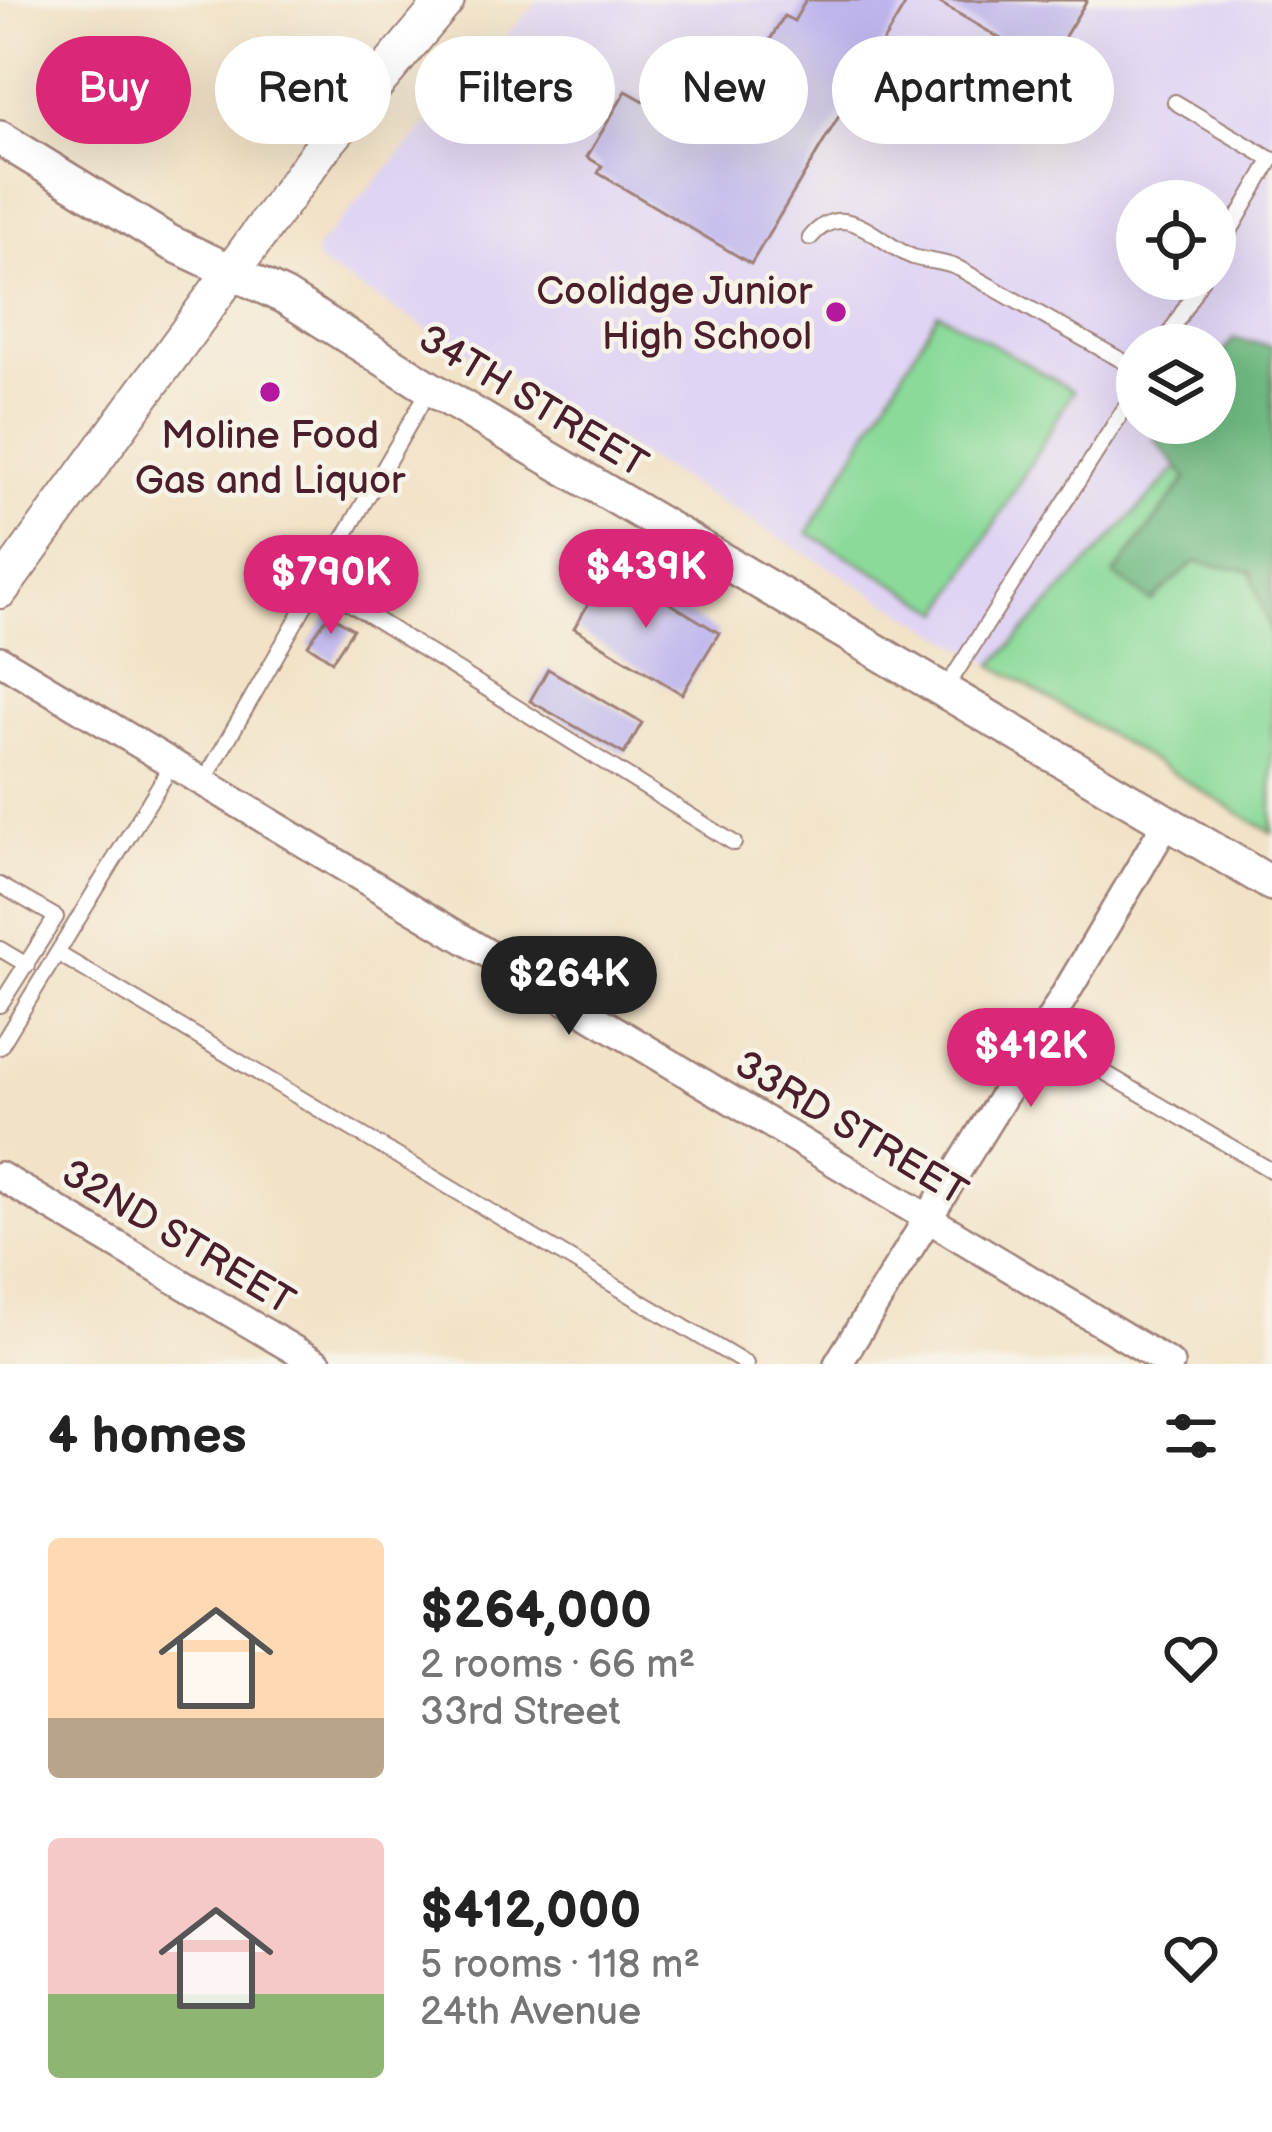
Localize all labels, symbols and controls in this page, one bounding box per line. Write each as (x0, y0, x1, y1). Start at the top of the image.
chip: Buy (36, 36, 191, 144)
chip: Rent (215, 36, 391, 144)
chip: Filters (415, 36, 615, 144)
chip: New (639, 36, 808, 144)
chip: Apartment (832, 36, 1114, 144)
map controls (1116, 180, 1236, 444)
button: locate (1116, 180, 1236, 300)
place label: Coolidge Junior High School (536, 269, 813, 361)
marker: Coolidge Junior High School (823, 299, 849, 325)
street label: 34TH STREET (410, 315, 656, 489)
button: layers (1116, 324, 1236, 444)
marker: Moline Food Gas and Liquor (257, 379, 283, 405)
place label: Moline Food Gas and Liquor (135, 413, 406, 505)
pin: $439K (562, 529, 730, 631)
pin: $790K (247, 535, 415, 637)
text: $439K (586, 544, 706, 591)
text: $790K (271, 550, 391, 597)
pin: $264K (485, 936, 653, 1038)
text: $264K (508, 951, 630, 998)
pin: $412K (947, 1008, 1115, 1110)
text: $412K (974, 1023, 1088, 1070)
street label: 33RD STREET (726, 1041, 975, 1217)
street label: 32ND STREET (53, 1150, 303, 1326)
icon: filters (1158, 1403, 1224, 1469)
text: 4 homes (48, 1406, 247, 1467)
text: $264,000 (420, 1581, 652, 1642)
icon: home (144, 1586, 288, 1730)
icon: heart (1158, 1625, 1224, 1691)
text: 2 rooms · 66 m² (420, 1642, 695, 1689)
text: 33rd Street (420, 1689, 620, 1736)
text: $412,000 (420, 1881, 641, 1942)
icon: home (144, 1886, 288, 2030)
icon: heart (1158, 1925, 1224, 1991)
text: 5 rooms · 118 m² (420, 1942, 700, 1989)
text: 24th Avenue (420, 1989, 641, 2036)

